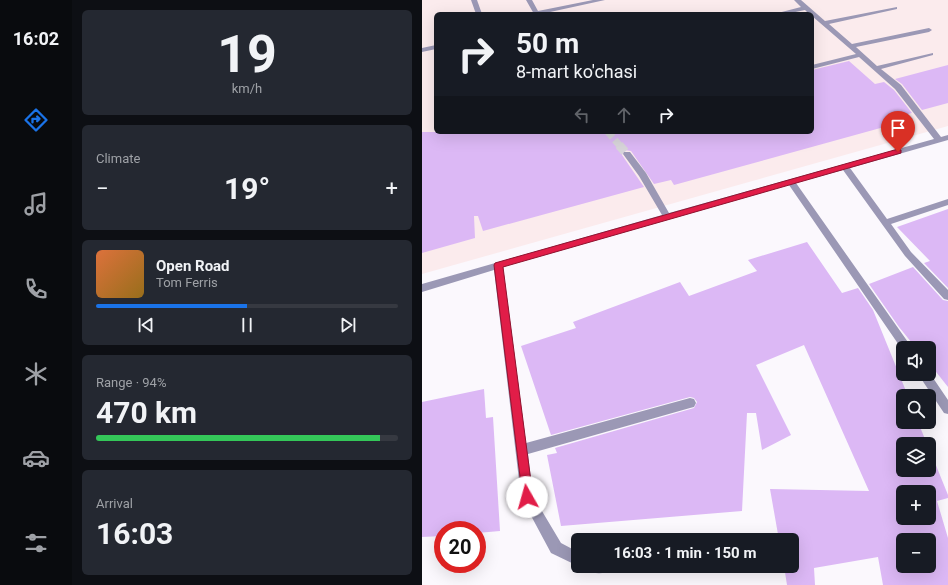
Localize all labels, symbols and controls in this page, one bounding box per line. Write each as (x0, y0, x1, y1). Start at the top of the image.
text: 19 (217, 24, 277, 85)
text: 50 m (516, 27, 579, 60)
text: 16:02 (13, 28, 59, 49)
icon: right (450, 28, 502, 80)
text: 8-mart ko'chasi (516, 61, 637, 82)
text: km/h (232, 81, 262, 96)
icon: left (571, 104, 593, 126)
icon: ahead (613, 104, 635, 126)
icon: right (655, 104, 677, 126)
icon: directions (22, 106, 50, 134)
pin (881, 111, 915, 152)
icon: arrive (887, 117, 909, 139)
text: Climate (96, 151, 140, 166)
text: 19° (224, 171, 270, 206)
text: − (96, 176, 109, 201)
text: + (386, 176, 398, 201)
icon: music (22, 190, 50, 218)
text: Open Road (156, 257, 230, 275)
icon: phone (22, 275, 50, 303)
text: Tom Ferris (156, 275, 218, 290)
icon: previous (135, 314, 157, 336)
icon: pause (236, 314, 258, 336)
icon: next (337, 314, 359, 336)
map controls (896, 341, 936, 573)
button: sound (896, 341, 936, 381)
icon: climate (22, 360, 50, 388)
text: Range · 94% (96, 375, 166, 390)
button: search (896, 389, 936, 429)
text: 470 km (96, 395, 197, 430)
button: layers (896, 437, 936, 477)
icon: car (22, 444, 50, 472)
position arrow (506, 476, 548, 518)
button: + (896, 485, 936, 525)
text: Arrival (96, 496, 133, 511)
text: 16:03 (96, 516, 173, 551)
speed limit sign: 20 (434, 521, 486, 573)
icon: filters (22, 529, 50, 557)
button: − (896, 533, 936, 573)
text: 16:03 · 1 min · 150 m (614, 544, 756, 562)

